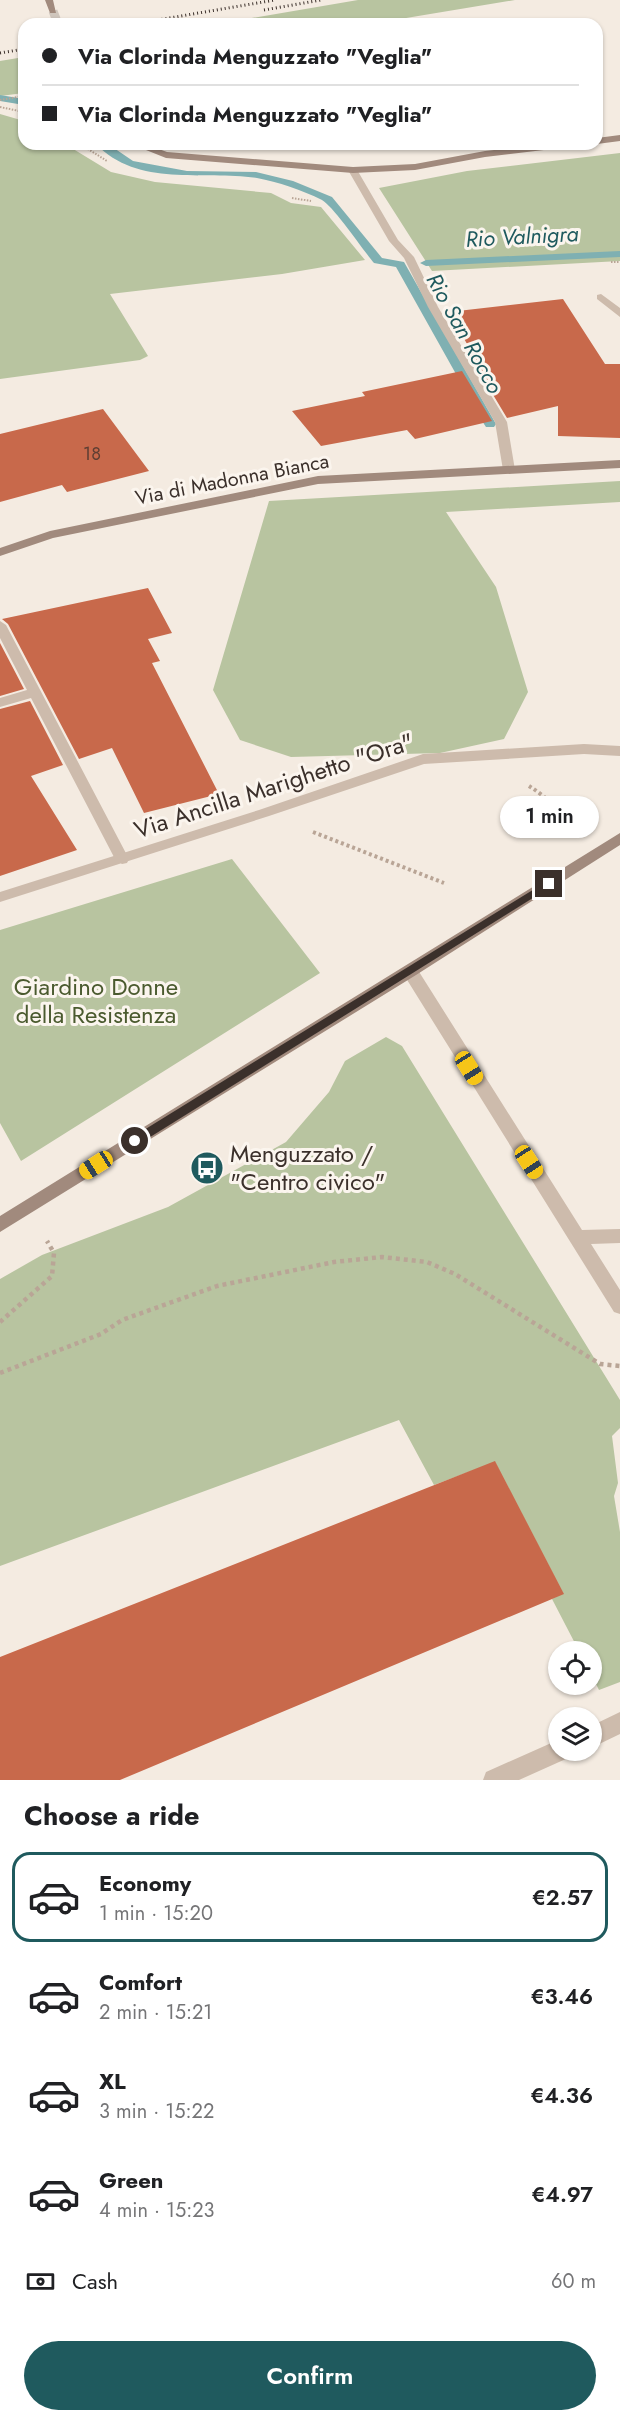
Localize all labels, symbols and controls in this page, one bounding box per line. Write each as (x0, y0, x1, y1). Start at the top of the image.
text: Via Clorinda Menguzzato "Veglia" (78, 40, 432, 72)
text: Via Clorinda Menguzzato "Veglia" (78, 98, 432, 130)
water label: Rio Valnigra (465, 217, 579, 255)
water label: Rio San Rocco (419, 267, 511, 399)
house number: 18 (83, 441, 101, 467)
street label: Via di Madonna Bianca (133, 446, 332, 513)
street label: Via Ancilla Marighetto "Ora" (129, 724, 418, 847)
callout: 1 min (500, 797, 598, 839)
text: 1 min (525, 802, 574, 831)
route end (535, 870, 562, 897)
park label: Giardino Donne della Resistenza (14, 969, 178, 1032)
car (452, 1048, 486, 1088)
route start (121, 1127, 148, 1154)
place label: Menguzzato / "Centro civico" (230, 1136, 385, 1199)
car (512, 1142, 546, 1182)
car (76, 1148, 116, 1182)
bus stop icon: Menguzzato / "Centro civico" (189, 1150, 225, 1186)
map controls (548, 1641, 602, 1761)
button: locate (548, 1641, 602, 1695)
button: layers (548, 1707, 602, 1761)
text: Choose a ride (24, 1796, 199, 1835)
text: Economy (99, 1867, 191, 1899)
icon: car (27, 1870, 81, 1924)
text: €2.57 (532, 1881, 593, 1913)
text: 1 min · 15:20 (99, 1899, 213, 1928)
text: Comfort (99, 1966, 182, 1998)
icon: car (27, 1969, 81, 2023)
text: €3.46 (531, 1980, 593, 2012)
text: 2 min · 15:21 (99, 1998, 212, 2027)
text: XL (99, 2065, 126, 2097)
icon: car (27, 2068, 81, 2122)
text: €4.36 (530, 2079, 593, 2111)
text: 3 min · 15:22 (99, 2097, 214, 2126)
text: Green (99, 2164, 163, 2196)
icon: car (27, 2167, 81, 2221)
text: €4.97 (531, 2178, 593, 2210)
text: 4 min · 15:23 (99, 2196, 215, 2225)
icon: cash (24, 2265, 57, 2298)
text: Cash (72, 2265, 118, 2297)
text: 60 m (551, 2267, 596, 2296)
button: Confirm (24, 2341, 596, 2410)

